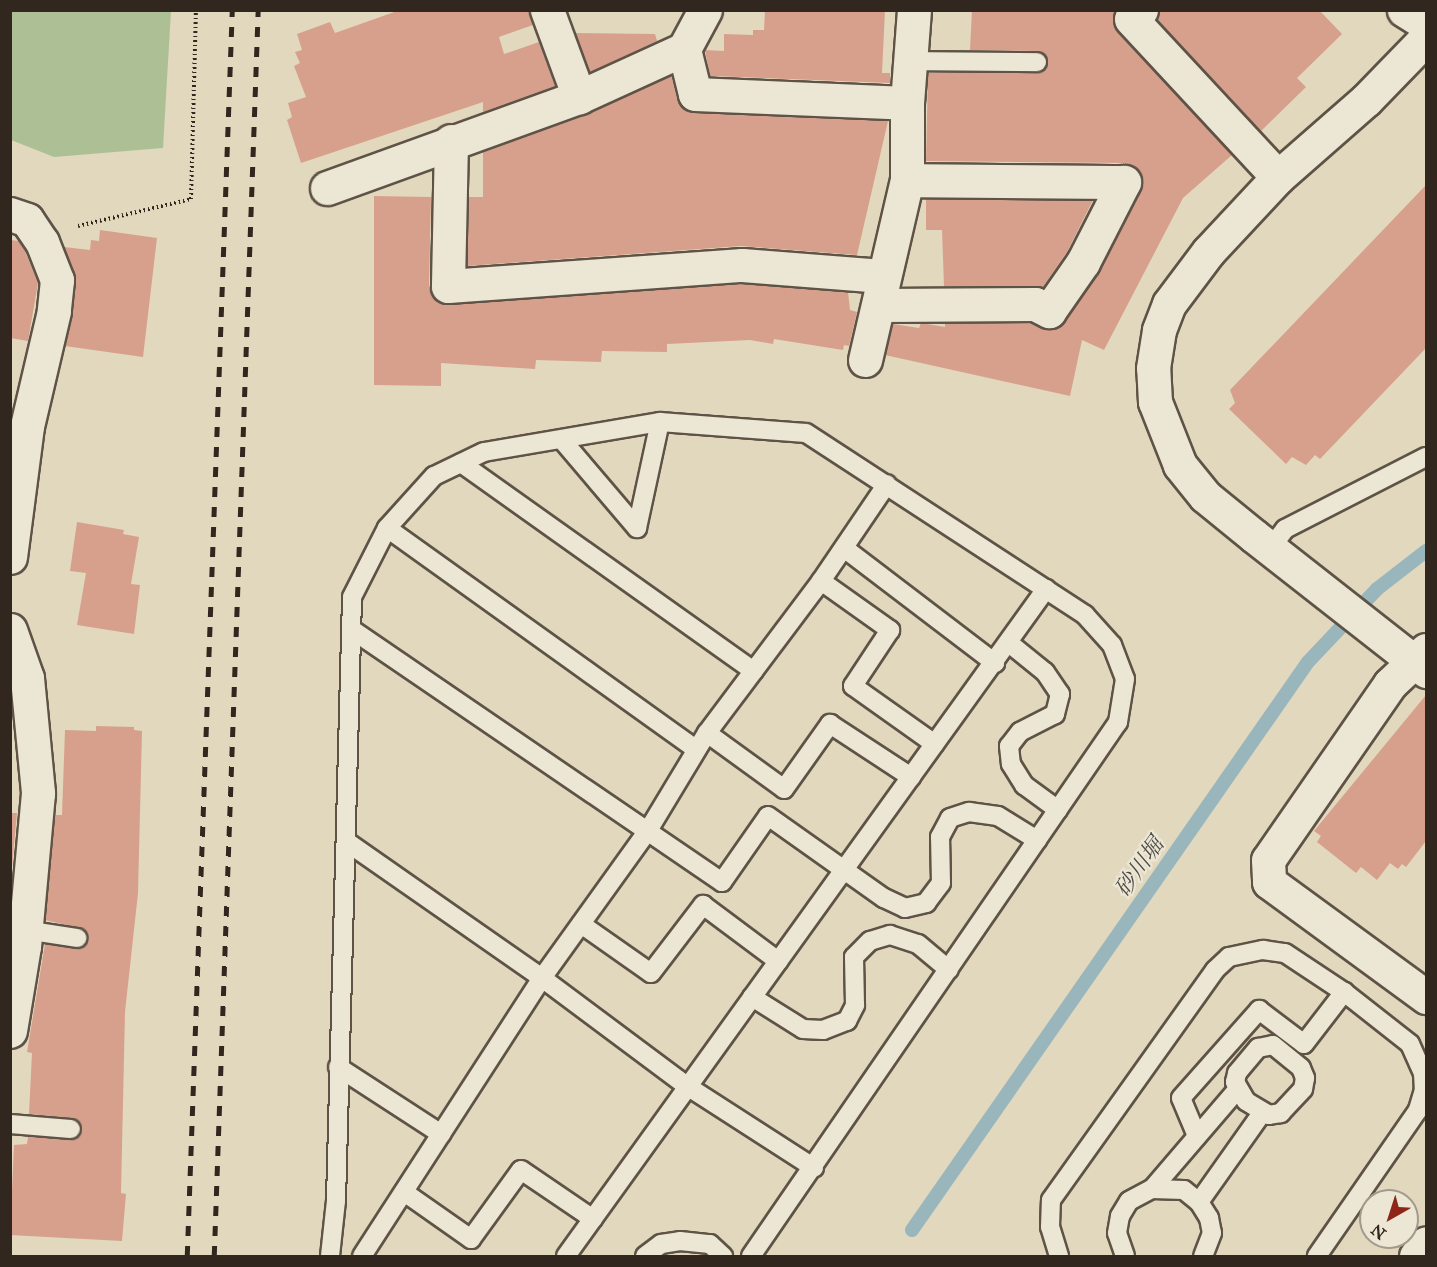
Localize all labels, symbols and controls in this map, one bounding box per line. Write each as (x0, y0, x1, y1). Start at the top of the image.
water label: 砂川堀 (1109, 832, 1169, 902)
north arrow (1359, 1189, 1419, 1249)
text: N (1367, 1220, 1390, 1243)

